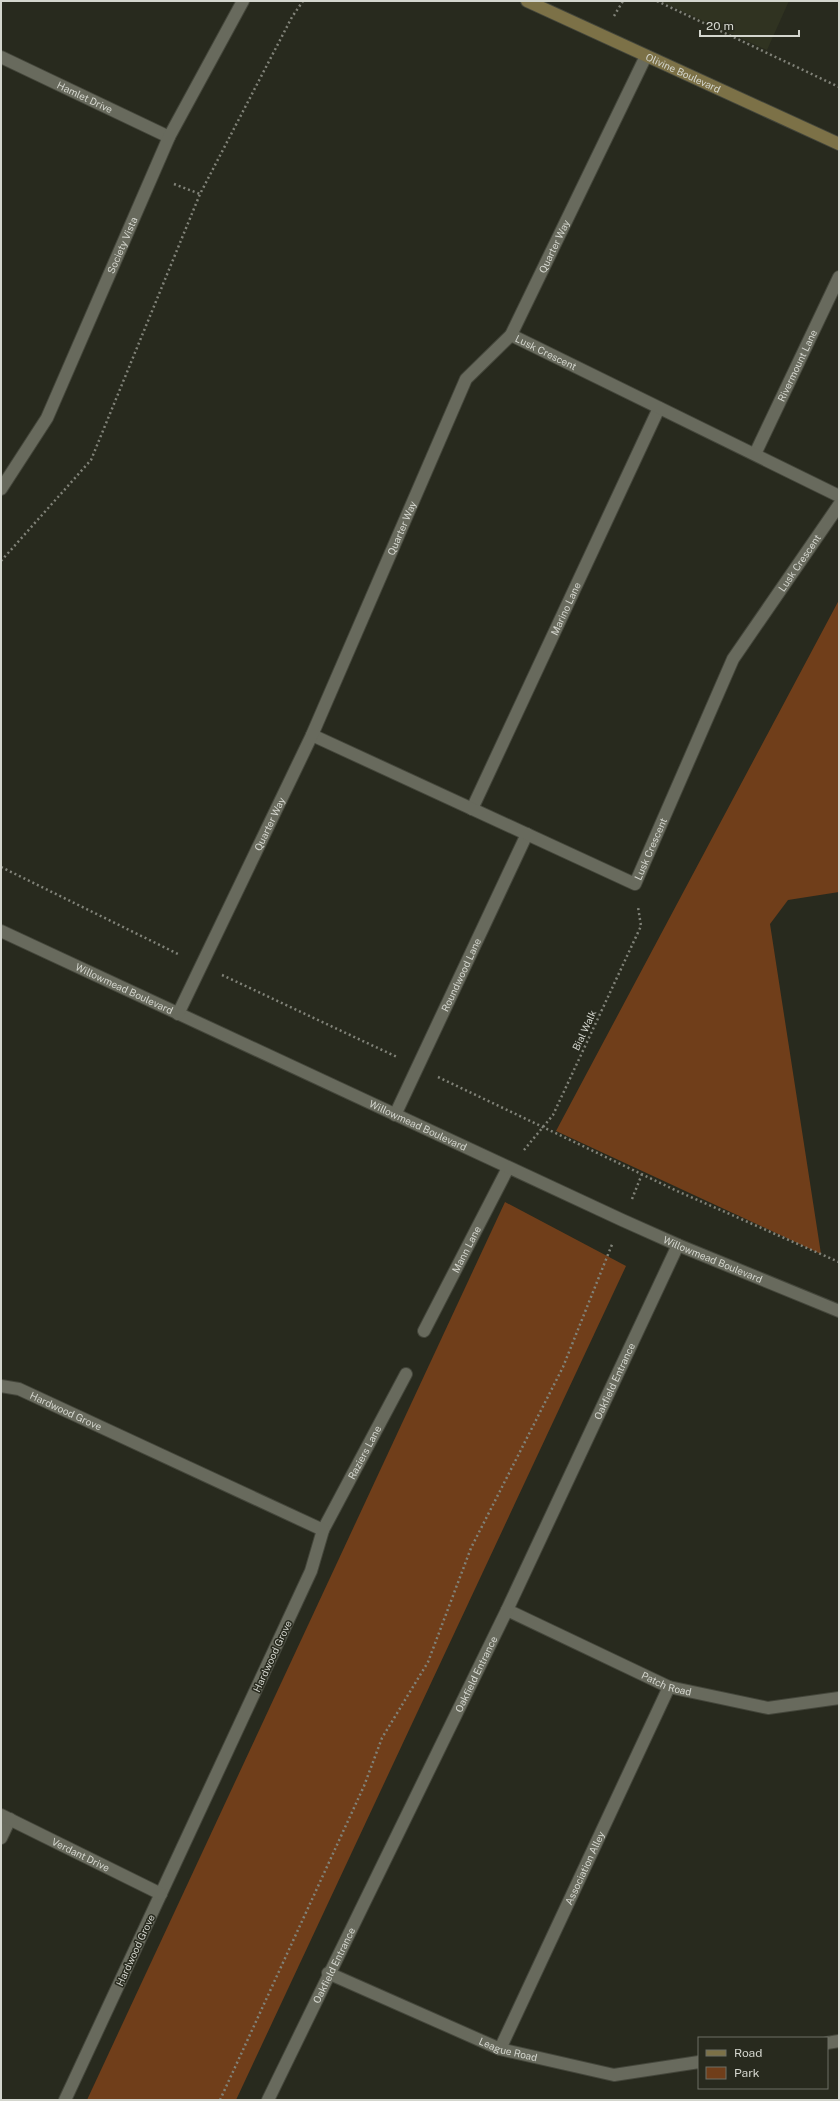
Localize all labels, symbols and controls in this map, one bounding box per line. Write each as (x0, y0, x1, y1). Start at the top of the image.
scale bar (700, 12, 799, 38)
text: 20 m (706, 19, 734, 33)
street label: Olivine Boulevard (644, 50, 723, 95)
street label: Hamlet Drive (55, 79, 115, 116)
street label: Society Vista (104, 215, 140, 275)
street label: Quarter Way (536, 217, 572, 275)
street label: Rivermount Lane (775, 327, 819, 403)
street label: Lusk Crescent (513, 332, 579, 372)
street label: Quarter Way (385, 498, 419, 557)
street label: Lusk Crescent (775, 532, 823, 594)
street label: Marino Lane (548, 580, 583, 637)
street label: Quarter Way (251, 794, 288, 853)
street label: Lusk Crescent (631, 816, 669, 882)
street label: Roundwood Lane (438, 936, 483, 1013)
street label: Willowmead Boulevard (74, 961, 175, 1016)
street label: Bial Walk (569, 1008, 599, 1052)
street label: Willowmead Boulevard (367, 1097, 469, 1153)
street label: Mann Lane (449, 1224, 483, 1275)
street label: Willowmead Boulevard (661, 1233, 764, 1285)
street label: Oakfield Entrance (591, 1341, 637, 1421)
street label: Hardwood Grove (28, 1389, 104, 1433)
street label: Raziers Lane (345, 1423, 384, 1481)
street label: Hardwood Grove (250, 1618, 294, 1694)
street label: Oakfield Entrance (452, 1634, 500, 1714)
street label: Patch Road (640, 1669, 693, 1698)
street label: Association Alley (562, 1828, 607, 1907)
street label: Verdant Drive (50, 1835, 112, 1874)
street label: Hardwood Grove (113, 1912, 157, 1988)
street label: Oakfield Entrance (310, 1925, 358, 2005)
street label: League Road (477, 2035, 539, 2063)
legend (698, 2037, 828, 2089)
text: Road (734, 2046, 762, 2060)
text: Park (734, 2066, 760, 2080)

